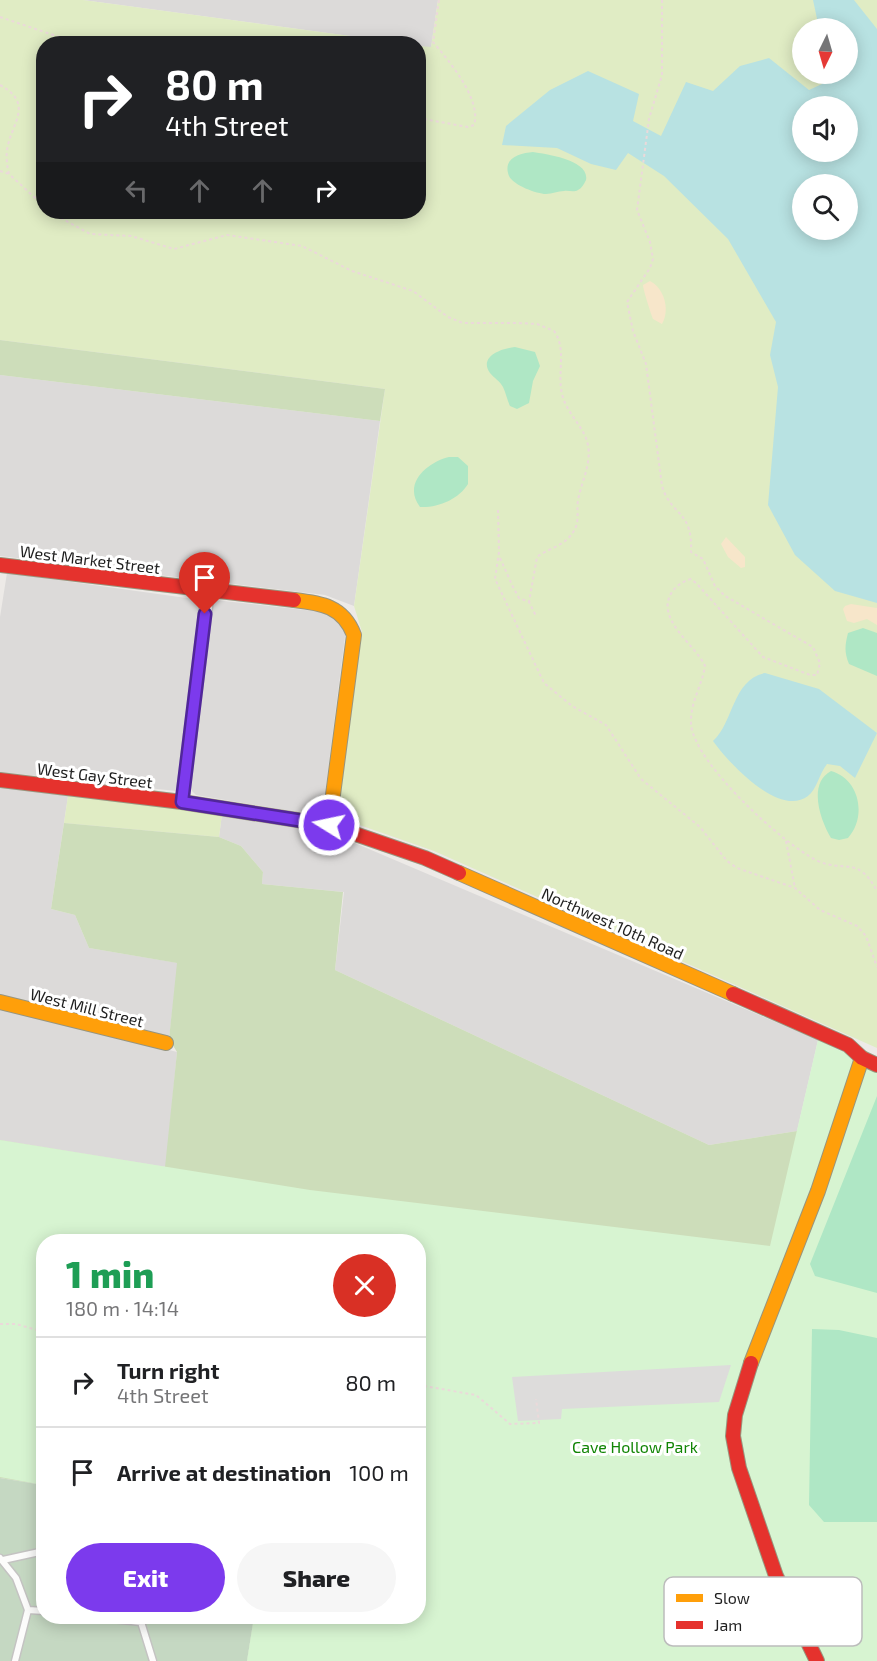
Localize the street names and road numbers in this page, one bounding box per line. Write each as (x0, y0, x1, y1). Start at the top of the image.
street label: West Market Street (19, 541, 161, 577)
street label: West Gay Street (36, 758, 154, 792)
street label: Northwest 10th Road (539, 883, 687, 963)
street label: West Mill Street (28, 984, 146, 1030)

